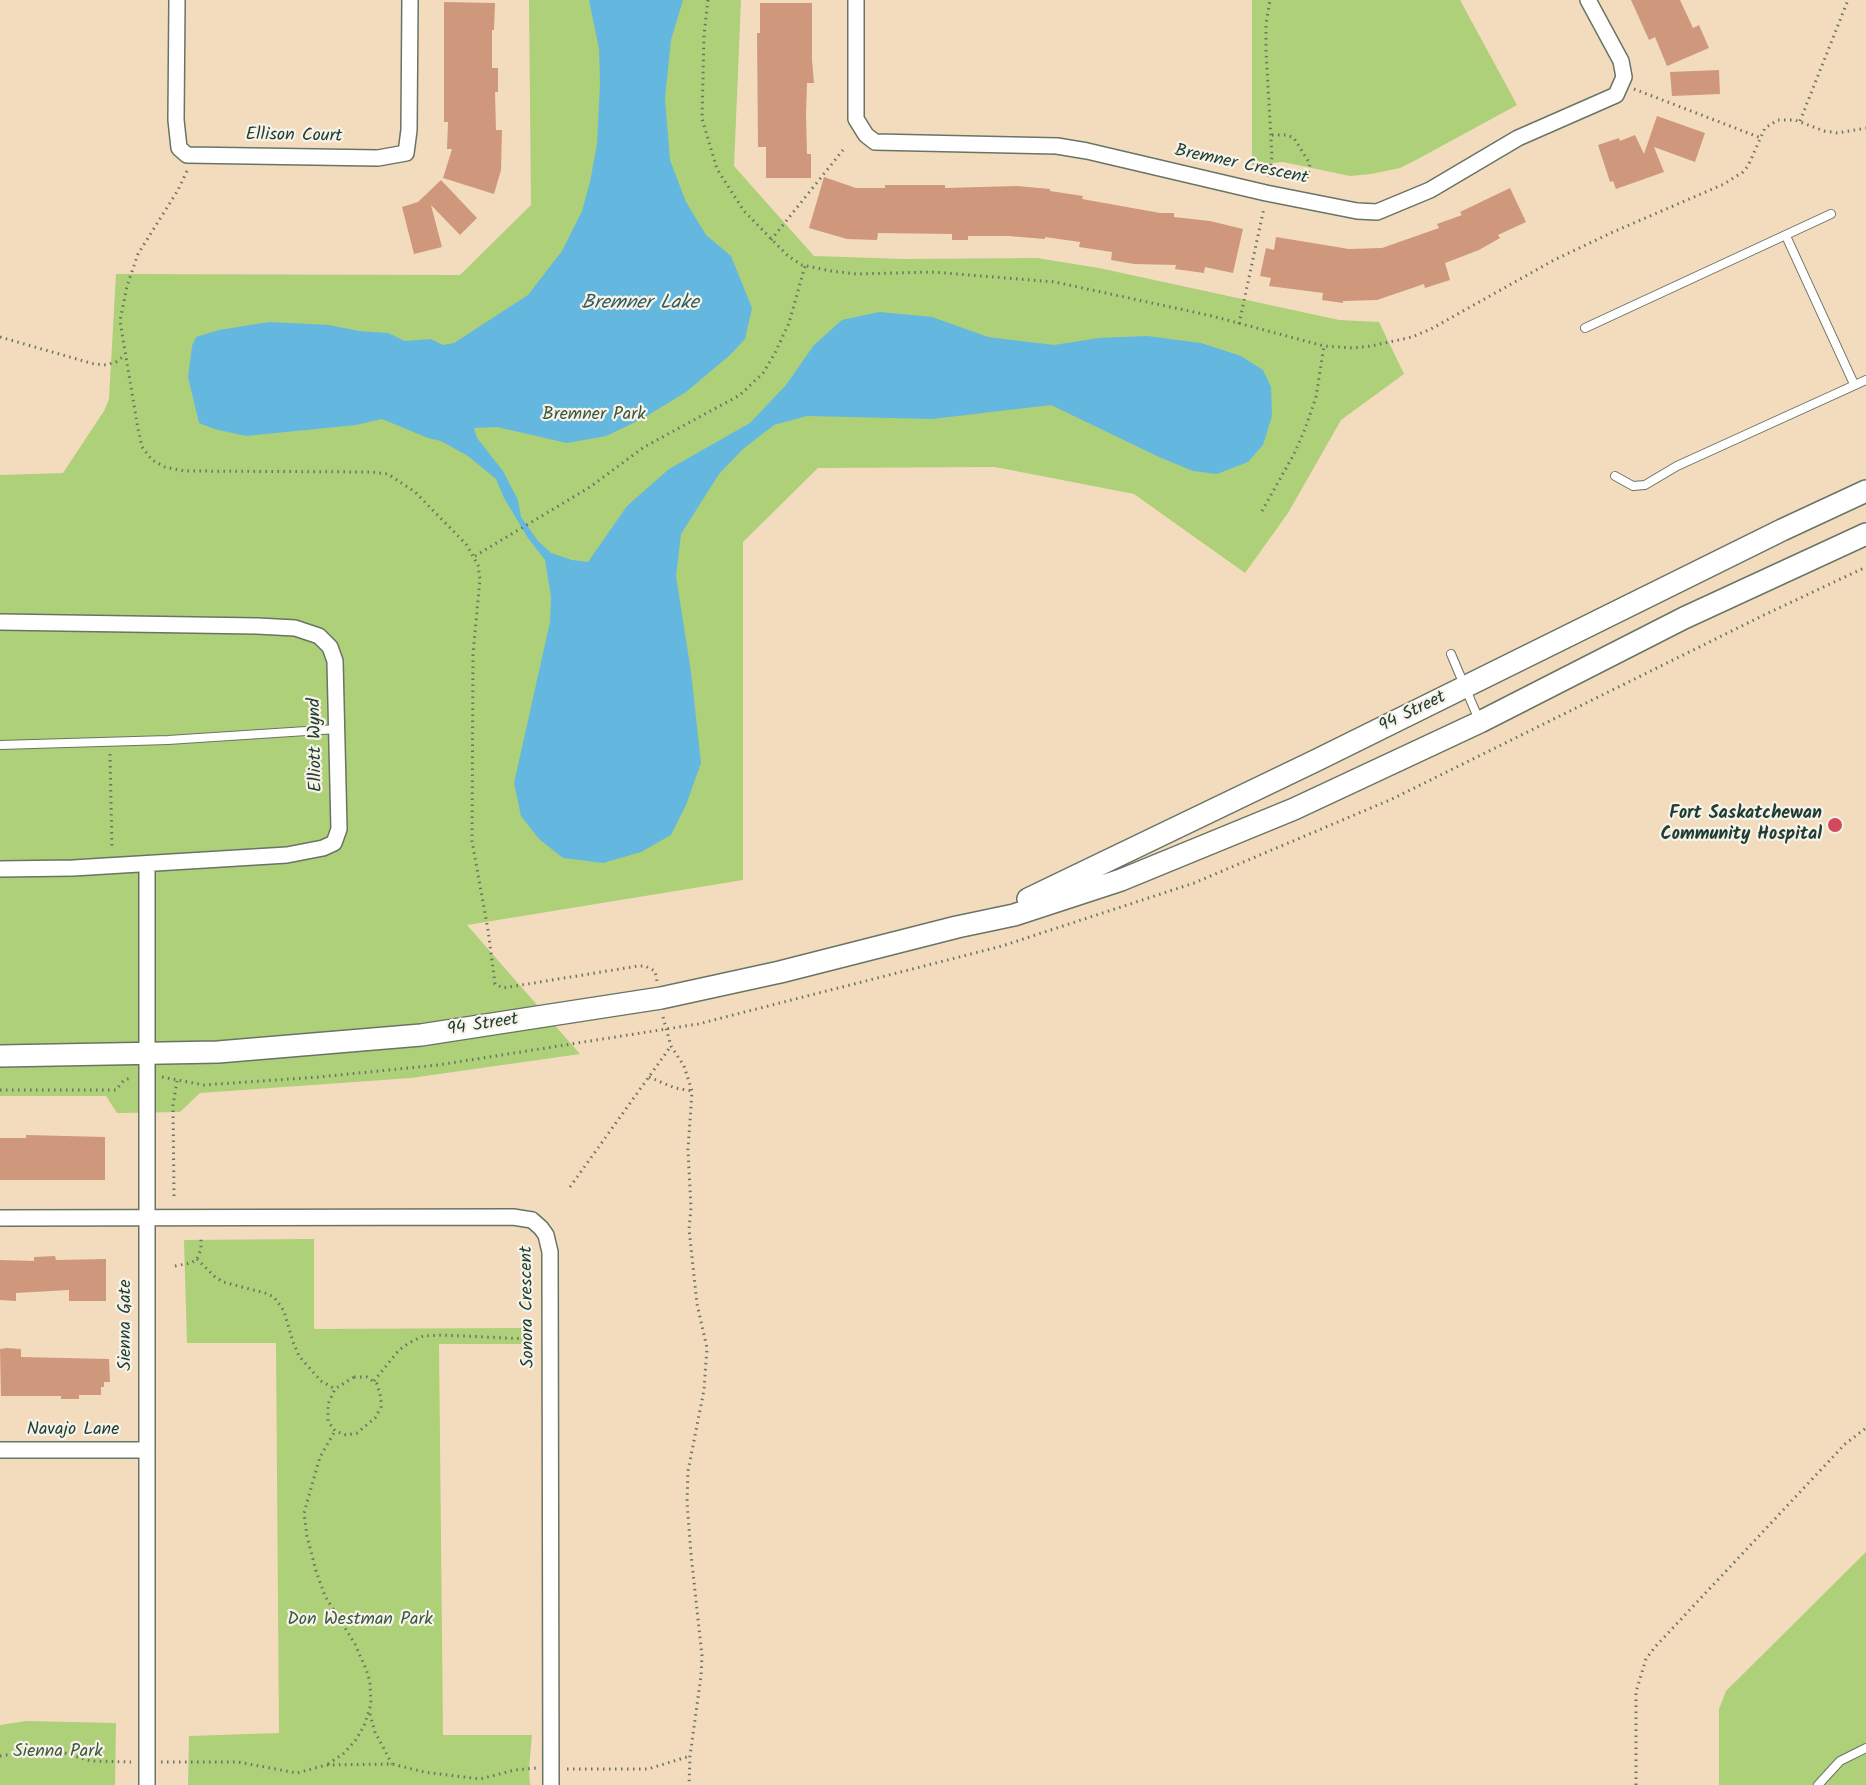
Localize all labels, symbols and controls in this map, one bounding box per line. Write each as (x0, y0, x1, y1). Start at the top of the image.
street label: Ellison Court (245, 125, 343, 149)
street label: Bremner Crescent (1172, 141, 1310, 191)
water label: Bremner Lake (581, 293, 699, 317)
park label: Bremner Park (542, 405, 646, 427)
street label: 94 Street (1376, 688, 1450, 738)
street label: Elliott Wynd (305, 698, 329, 792)
place label: Fort Saskatchewan Community Hospital (1661, 804, 1822, 846)
marker: Fort Saskatchewan Community Hospital (1826, 816, 1844, 834)
street label: 94 Street (446, 1010, 520, 1042)
street label: Sonora Crescent (517, 1246, 541, 1368)
street label: Sienna Gate (116, 1279, 138, 1371)
street label: Navajo Lane (27, 1420, 119, 1442)
park label: Don Westman Park (287, 1610, 433, 1632)
park label: Sienna Park (13, 1742, 103, 1764)

